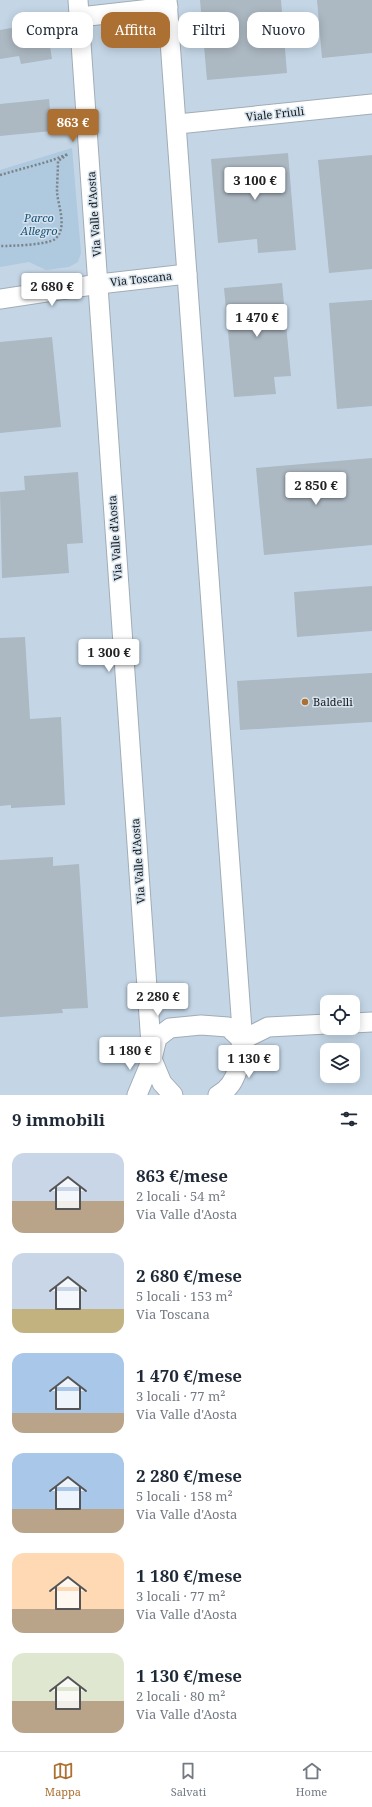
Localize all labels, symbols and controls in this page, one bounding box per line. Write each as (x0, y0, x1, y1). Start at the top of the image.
chip: Compra (12, 12, 93, 48)
chip: Affitta (101, 12, 170, 48)
chip: Filtri (178, 12, 239, 48)
chip: Nuovo (247, 12, 319, 48)
street label: Viale Friuli (245, 103, 305, 124)
pin: 863 € (45, 109, 101, 143)
text: 863 € (57, 113, 89, 131)
pin: 3 100 € (218, 167, 292, 201)
street label: Via Valle d'Aosta (83, 171, 104, 257)
text: 3 100 € (233, 171, 277, 189)
park label: Parco Allegro (19, 210, 58, 238)
street label: Via Toscana (109, 268, 173, 289)
pin: 2 680 € (15, 273, 89, 307)
text: 2 680 € (30, 277, 74, 295)
pin: 1 470 € (220, 304, 294, 338)
text: 1 470 € (235, 308, 279, 326)
pin: 2 850 € (279, 472, 353, 506)
text: 2 850 € (294, 476, 338, 494)
street label: Via Valle d'Aosta (104, 495, 125, 581)
pin: 1 300 € (72, 639, 146, 673)
text: 1 300 € (87, 643, 131, 661)
place label: Baldelli (313, 694, 353, 709)
marker: Baldelli (300, 697, 310, 707)
street label: Via Valle d'Aosta (127, 818, 148, 904)
pin: 2 280 € (121, 983, 195, 1017)
text: 2 280 € (136, 987, 180, 1005)
map controls (320, 995, 360, 1083)
button: locate (320, 995, 360, 1035)
pin: 1 180 € (93, 1037, 167, 1071)
text: 1 180 € (108, 1041, 152, 1059)
button: layers (320, 1043, 360, 1083)
pin: 1 130 € (212, 1045, 286, 1079)
text: 1 130 € (227, 1049, 271, 1067)
text: 9 immobili (12, 1108, 105, 1131)
icon: filters (338, 1108, 360, 1130)
text: 863 €/mese (136, 1164, 228, 1187)
icon: home (44, 1169, 92, 1217)
text: 2 locali · 54 m² (136, 1187, 226, 1205)
text: Via Valle d'Aosta (136, 1205, 237, 1223)
text: 2 680 €/mese (136, 1264, 242, 1287)
icon: home (44, 1269, 92, 1317)
text: 5 locali · 153 m² (136, 1287, 233, 1305)
text: Via Toscana (136, 1305, 210, 1323)
text: 1 470 €/mese (136, 1364, 242, 1387)
icon: home (44, 1369, 92, 1417)
text: 3 locali · 77 m² (136, 1387, 226, 1405)
text: Via Valle d'Aosta (136, 1405, 237, 1423)
text: 2 280 €/mese (136, 1464, 242, 1487)
icon: home (44, 1469, 92, 1517)
text: 5 locali · 158 m² (136, 1487, 233, 1505)
text: Via Valle d'Aosta (136, 1505, 237, 1523)
text: 1 180 €/mese (136, 1564, 242, 1587)
icon: home (44, 1569, 92, 1617)
text: 3 locali · 77 m² (136, 1587, 226, 1605)
text: Via Valle d'Aosta (136, 1605, 237, 1623)
text: 1 130 €/mese (136, 1664, 242, 1687)
icon: home (44, 1669, 92, 1717)
text: 2 locali · 80 m² (136, 1687, 226, 1705)
text: Via Valle d'Aosta (136, 1705, 237, 1723)
tab: Mappa (45, 1760, 81, 1799)
tab: Salvati (171, 1760, 206, 1799)
tab: Home (296, 1760, 327, 1799)

